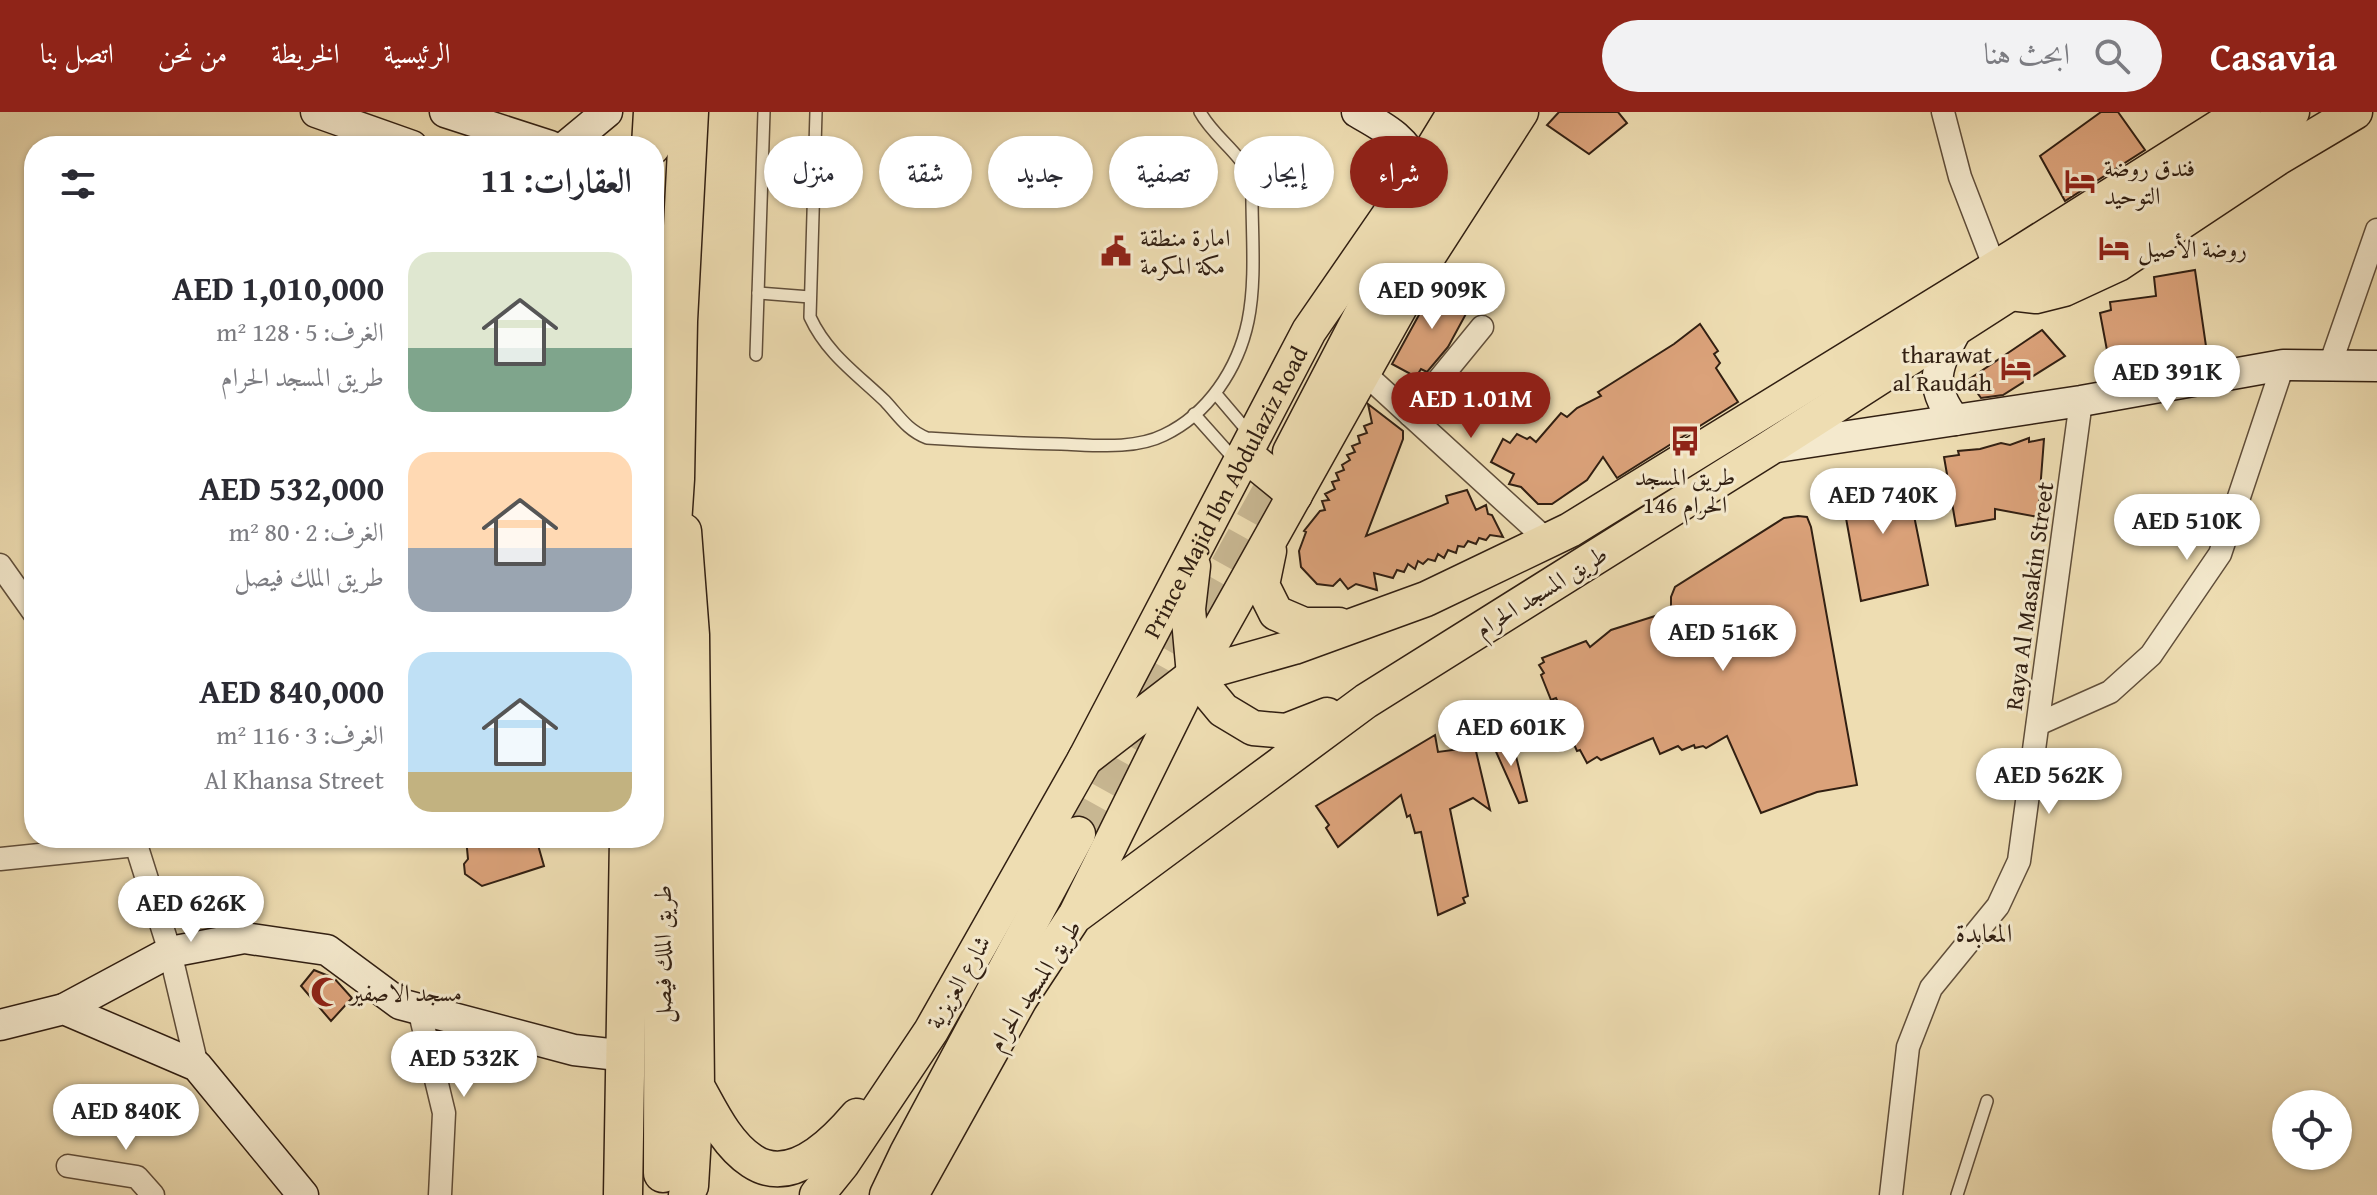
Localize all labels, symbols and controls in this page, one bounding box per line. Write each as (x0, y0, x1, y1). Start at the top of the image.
search box (1602, 20, 2162, 92)
text: Casavia (2210, 28, 2337, 84)
text: ابحث هنا (1983, 31, 2070, 75)
text: اتصل بنا (40, 32, 114, 73)
text: من نحن (158, 32, 227, 73)
text: الخريطة (271, 32, 339, 73)
text: الرئيسية (383, 32, 451, 73)
icon: search (2090, 34, 2134, 78)
chip: منزل (764, 136, 863, 208)
chip: شقة (879, 136, 972, 208)
chip: جديد (988, 136, 1093, 208)
chip: تصفية (1109, 136, 1218, 208)
chip: إيجار (1234, 136, 1334, 208)
chip: شراء (1350, 136, 1448, 208)
place label: فندق روضة التوحيد (2104, 150, 2195, 213)
text: العقارات: 11 (481, 155, 632, 204)
icon: filters (56, 162, 100, 206)
hotel icon: فندق روضة التوحيد (2063, 164, 2097, 198)
place label: امارة منطقة مكة المكرمة (1140, 220, 1230, 283)
hotel icon: روضة الأصيل (2097, 231, 2131, 265)
place label: روضة الأصيل (2138, 231, 2247, 266)
public building icon: امارة منطقة مكة المكرمة (1099, 234, 1133, 268)
text: AED 1,010,000 (172, 263, 384, 312)
pin: AED 909K (1349, 263, 1515, 331)
text: AED 909K (1377, 269, 1487, 308)
icon: home (472, 284, 568, 380)
text: الغرف: 5 · 128 m² (216, 312, 384, 351)
place label: tharawat al Raudah (1893, 337, 1993, 400)
street label: Prince Majid Ibn Abdulaziz Road (1134, 339, 1316, 644)
pin: AED 391K (2084, 345, 2250, 413)
hotel icon: tharawat al Raudah (1999, 351, 2033, 385)
text: AED 391K (2112, 351, 2222, 390)
text: طريق المسجد الحرام (221, 357, 384, 396)
pin: AED 1.01M (1379, 372, 1563, 440)
text: AED 1.01M (1409, 378, 1533, 417)
bus stop icon: طريق المسجد الحرام 146 (1668, 424, 1702, 458)
place label: طريق المسجد الحرام 146 (1635, 459, 1735, 526)
text: AED 532,000 (199, 463, 384, 512)
pin: AED 740K (1800, 468, 1966, 536)
text: AED 740K (1828, 474, 1938, 513)
street label: Raya Al Masakin Street (1996, 479, 2062, 712)
icon: home (472, 484, 568, 580)
pin: AED 510K (2104, 494, 2270, 562)
text: AED 510K (2132, 500, 2242, 539)
text: الغرف: 2 · 80 m² (229, 512, 384, 551)
street label: طريق المسجد الحرام (1468, 536, 1616, 649)
text: طريق الملك فيصل (234, 557, 384, 596)
pin: AED 516K (1640, 605, 1806, 673)
text: AED 516K (1668, 611, 1778, 650)
text: AED 840,000 (199, 666, 384, 715)
icon: home (472, 684, 568, 780)
pin: AED 601K (1428, 700, 1594, 768)
text: AED 601K (1456, 706, 1566, 745)
text: الغرف: 3 · 116 m² (216, 715, 384, 754)
pin: AED 562K (1966, 748, 2132, 816)
text: AED 562K (1994, 754, 2104, 793)
text: Al Khansa Street (204, 760, 384, 799)
pin: AED 626K (108, 876, 274, 944)
text: AED 626K (136, 882, 246, 921)
street label: طريق الملك فيصل (645, 885, 680, 1023)
street label: طريق المسجد الحرام (978, 912, 1093, 1060)
district label: المعابدة (1956, 913, 2012, 952)
street label: شارع العزيزية (917, 928, 1002, 1037)
mosque icon: مسجد الاصفير (309, 975, 343, 1009)
place label: مسجد الاصفير (347, 975, 462, 1010)
pin: AED 532K (381, 1031, 547, 1099)
text: AED 532K (409, 1037, 519, 1076)
pin: AED 840K (43, 1084, 209, 1152)
text: AED 840K (71, 1090, 181, 1129)
map controls (2272, 1090, 2352, 1170)
button: locate (2272, 1090, 2352, 1170)

